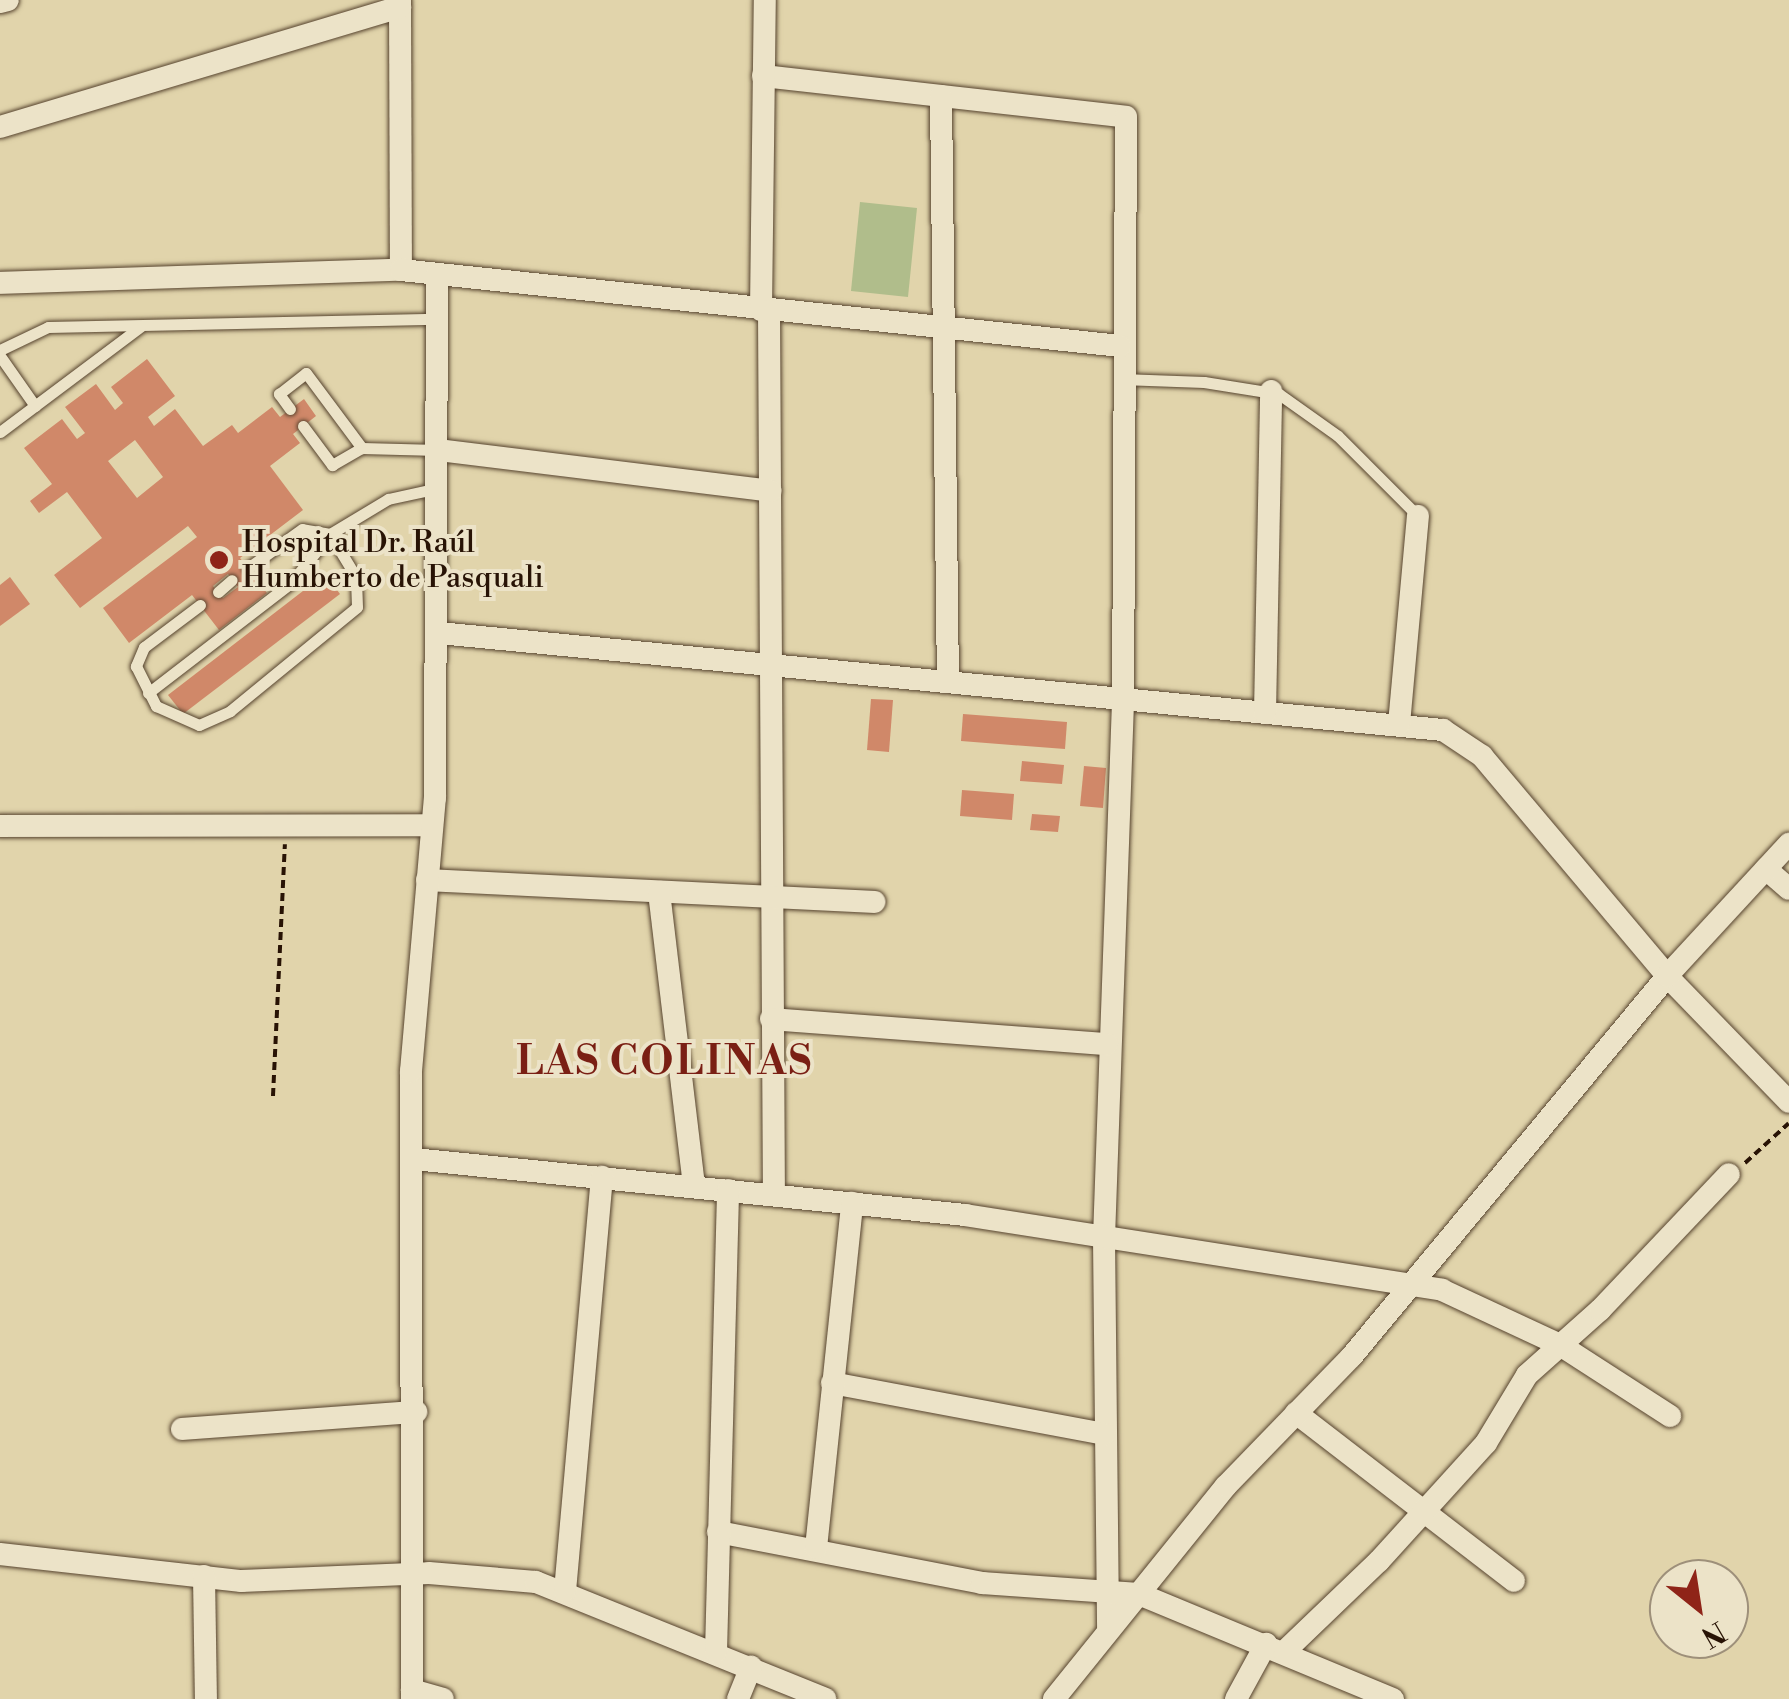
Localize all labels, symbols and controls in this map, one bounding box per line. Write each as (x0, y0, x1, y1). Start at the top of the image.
place label: Hospital Dr. Raúl Humberto de Pasquali (242, 525, 544, 596)
marker: Hospital Dr. Raúl Humberto de Pasquali (206, 547, 232, 573)
district label: LAS COLINAS (516, 1038, 814, 1086)
north arrow (1649, 1559, 1749, 1659)
text: N (1695, 1613, 1732, 1654)

